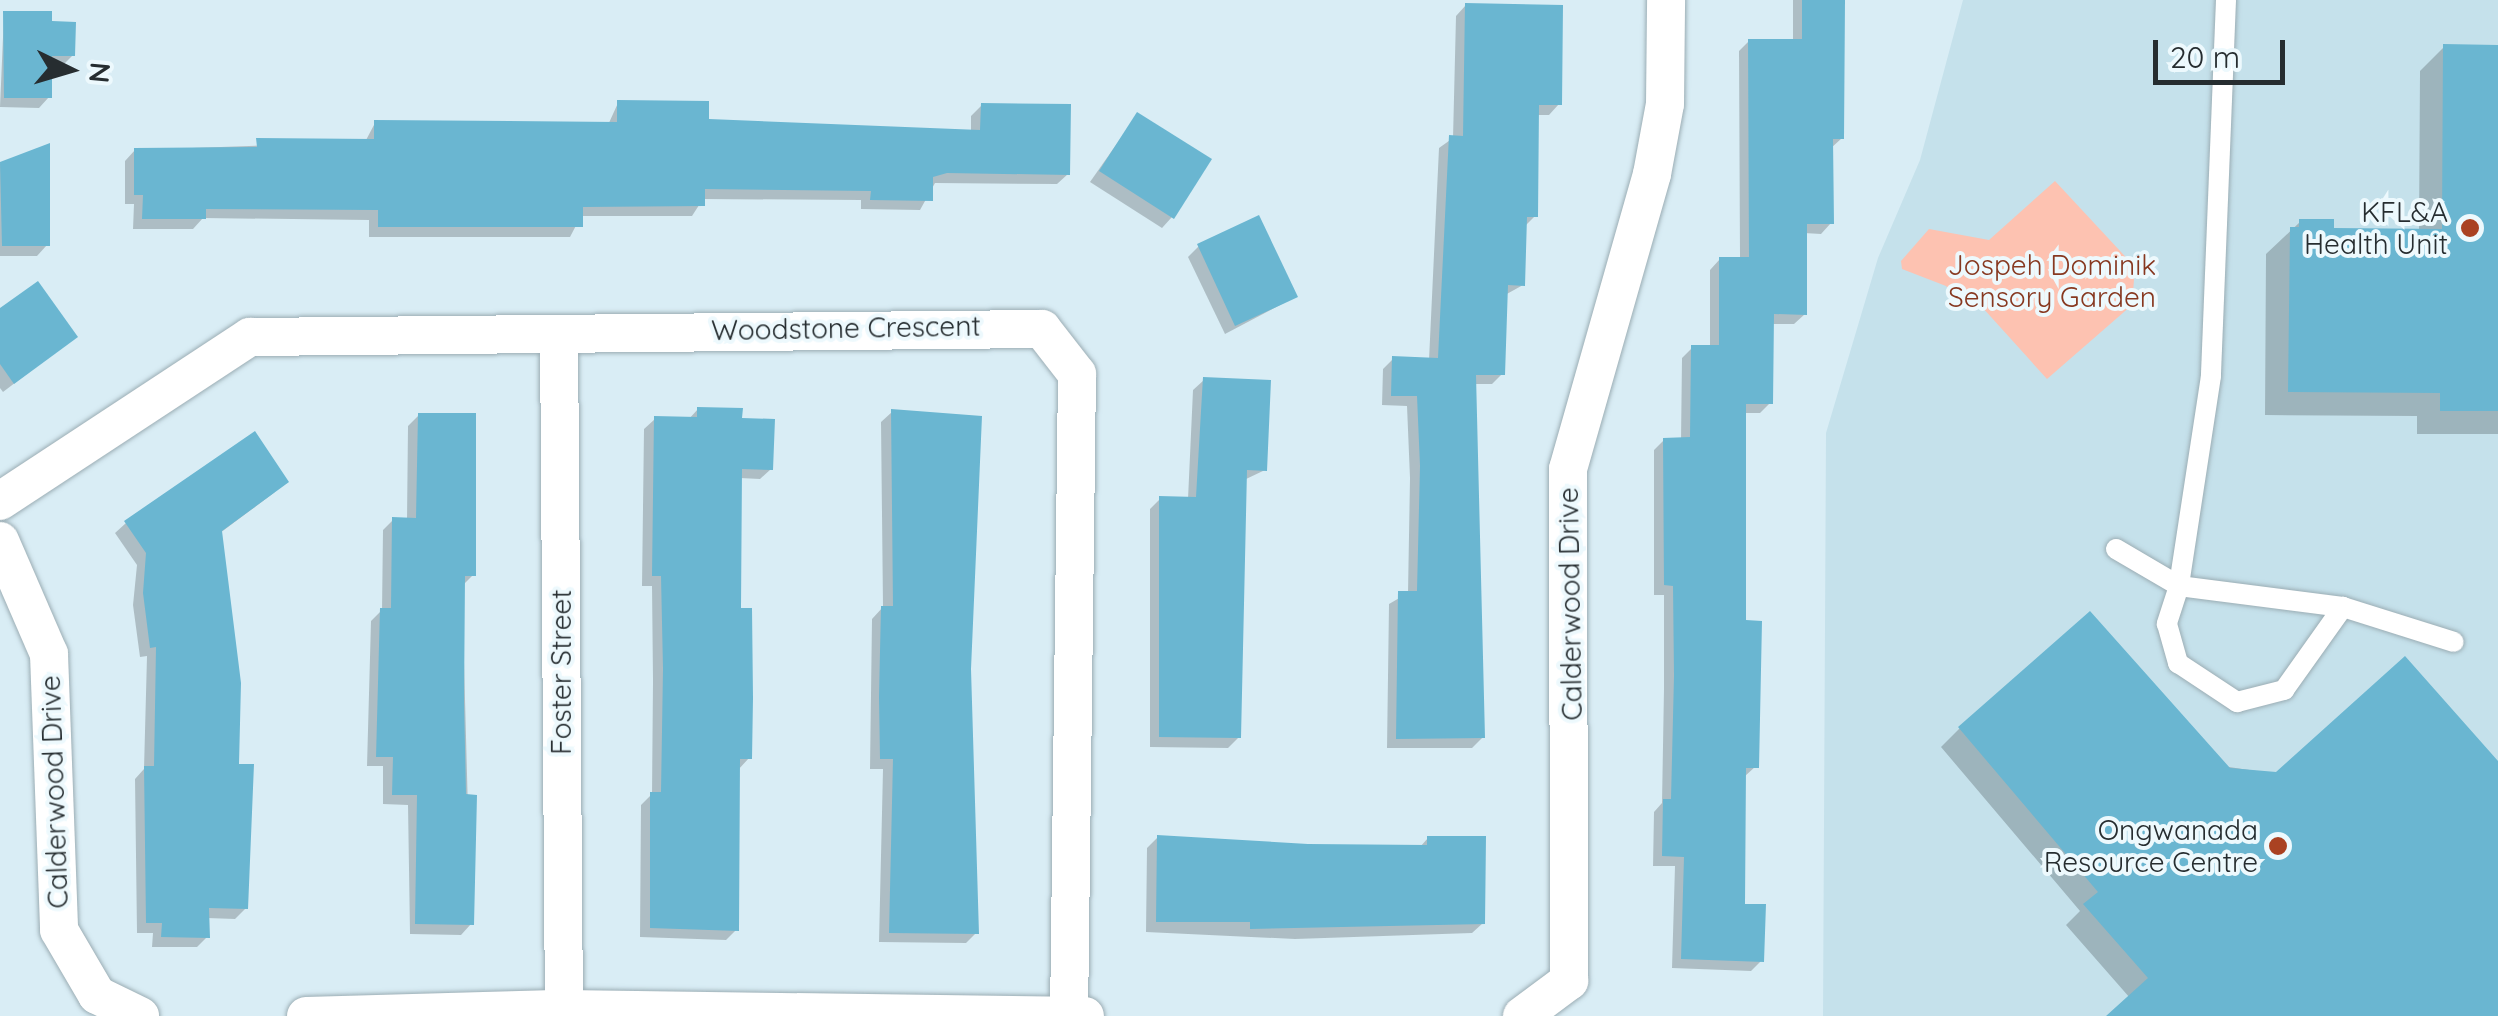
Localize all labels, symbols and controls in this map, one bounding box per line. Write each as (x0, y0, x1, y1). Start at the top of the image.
north arrow (20, 20, 120, 120)
scale bar (2158, 20, 2290, 82)
text: 20 m (2170, 38, 2240, 76)
text: N (82, 61, 119, 84)
place label: KFL&A Health Unit (2304, 195, 2448, 261)
marker: KFL&A Health Unit (2457, 215, 2483, 241)
park label: Jospeh Dominik Sensory Garden (1948, 248, 2156, 314)
street label: Woodstone Crescent (711, 309, 981, 347)
street label: Calderwood Drive (1551, 487, 1589, 721)
street label: Foster Street (544, 589, 578, 755)
street label: Calderwood Drive (33, 675, 75, 909)
place label: Ongwanada Resource Centre (2044, 813, 2258, 879)
marker: Ongwanada Resource Centre (2267, 835, 2289, 857)

